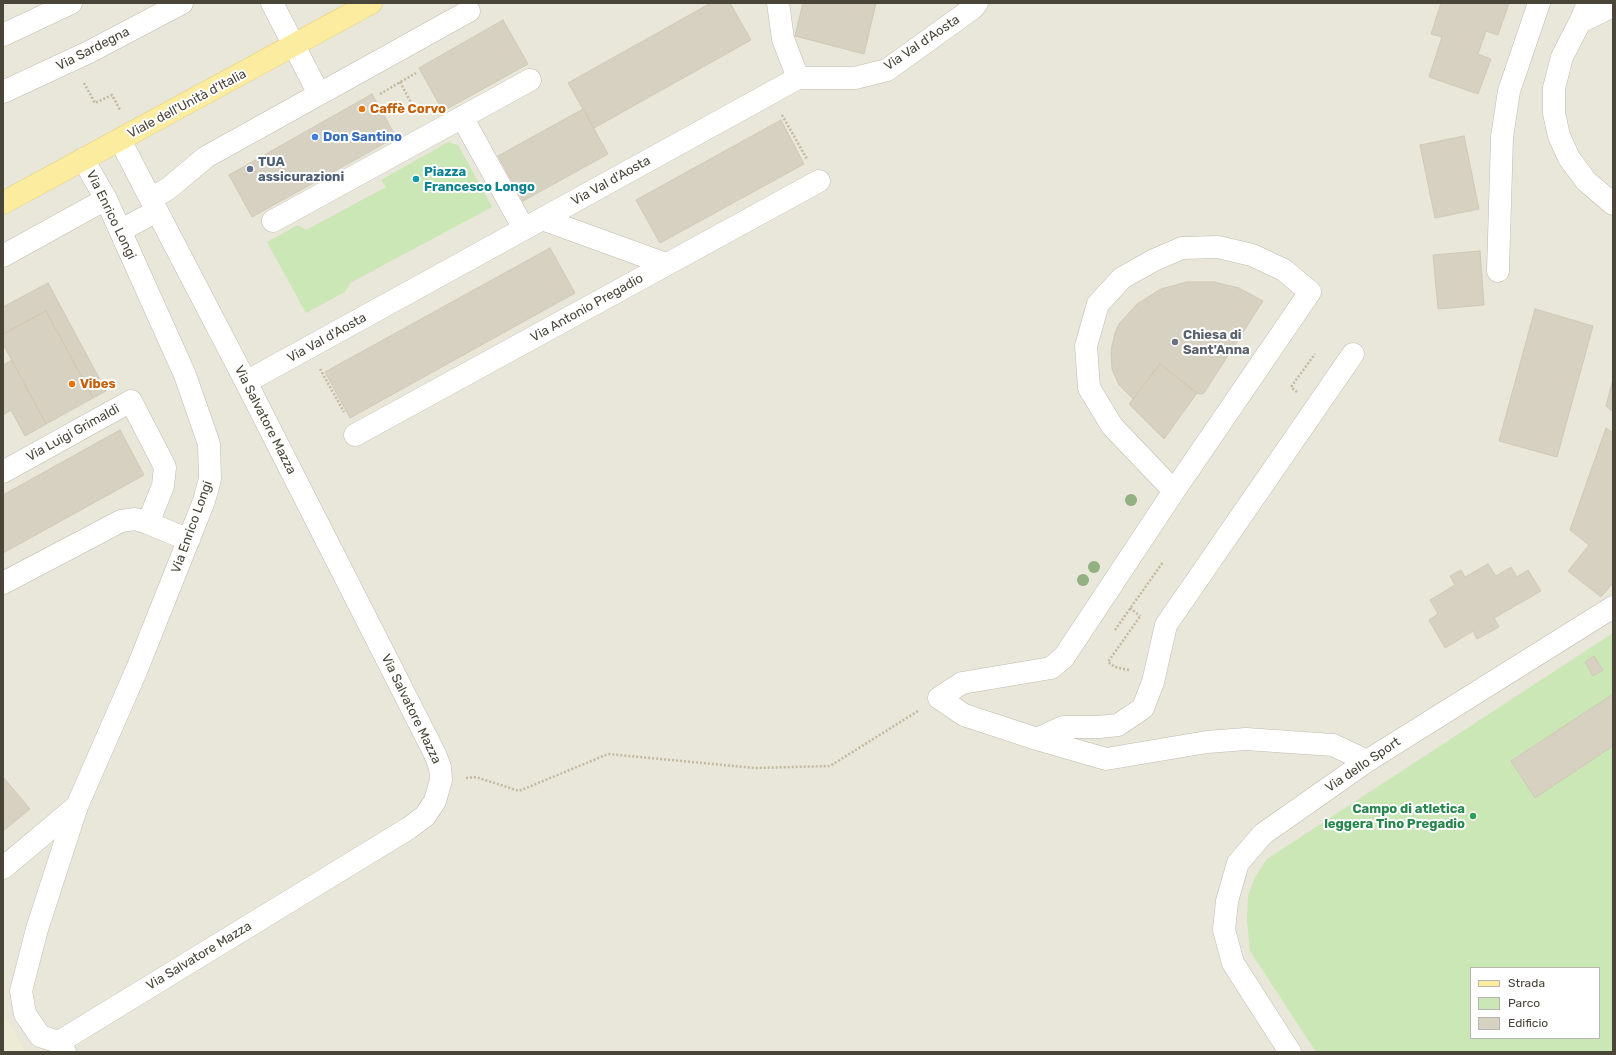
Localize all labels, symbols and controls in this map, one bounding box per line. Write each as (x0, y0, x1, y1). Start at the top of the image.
street label: Via Val d'Aosta (881, 12, 963, 74)
street label: Via Sardegna (54, 24, 132, 74)
street label: Viale dell'Unità d'Italia (125, 66, 249, 142)
place label: Caffè Corvo (370, 101, 446, 117)
marker: Caffè Corvo (357, 104, 367, 114)
place label: Don Santino (323, 129, 402, 145)
marker: Don Santino (310, 132, 320, 142)
street label: Via Val d'Aosta (569, 153, 653, 209)
place label: TUA assicurazioni (258, 154, 344, 185)
marker: TUA assicurazioni (245, 164, 255, 174)
place label: Piazza Francesco Longo (424, 164, 535, 195)
street label: Via Enrico Longi (83, 168, 139, 262)
marker: Piazza Francesco Longo (411, 174, 421, 184)
street label: Via Antonio Pregadio (528, 271, 646, 345)
street label: Via Val d'Aosta (285, 310, 369, 366)
place label: Chiesa di Sant'Anna (1183, 327, 1250, 358)
marker: Chiesa di Sant'Anna (1170, 337, 1180, 347)
street label: Via Salvatore Mazza (231, 363, 299, 477)
place label: Vibes (80, 376, 116, 392)
marker: Vibes (67, 379, 77, 389)
street label: Via Luigi Grimaldi (24, 401, 122, 465)
street label: Via Enrico Longi (168, 479, 216, 575)
street label: Via Salvatore Mazza (378, 652, 444, 766)
street label: Via dello Sport (1322, 734, 1404, 796)
place label: Campo di atletica leggera Tino Pregadio (1324, 801, 1465, 832)
marker: Campo di atletica leggera Tino Pregadio (1468, 811, 1478, 821)
street label: Via Salvatore Mazza (143, 918, 255, 994)
legend (1470, 967, 1600, 1039)
text: Strada (1508, 976, 1545, 990)
text: Parco (1508, 996, 1540, 1010)
text: Edificio (1508, 1016, 1548, 1030)

